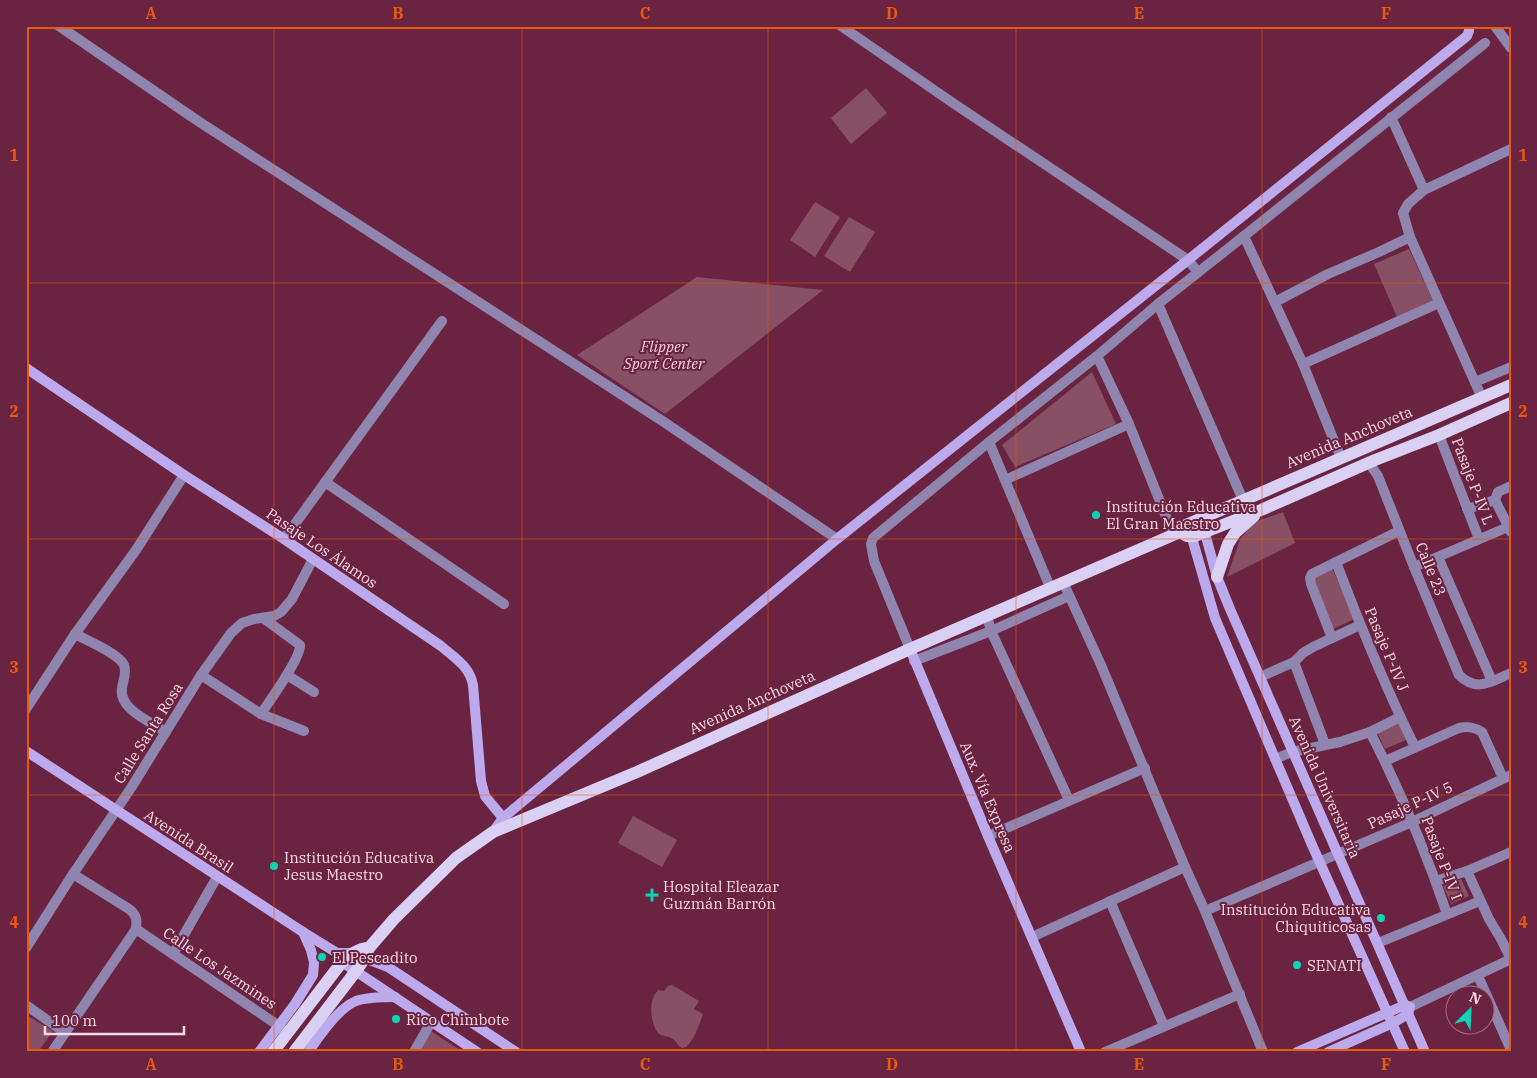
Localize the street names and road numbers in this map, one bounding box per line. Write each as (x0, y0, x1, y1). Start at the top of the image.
street label: Avenida Anchoveta (1283, 402, 1415, 472)
street label: Pasaje P-IV L (1448, 435, 1498, 527)
street label: Pasaje Los Álamos (263, 504, 381, 592)
street label: Calle 23 (1412, 539, 1450, 599)
street label: Pasaje P-IV J (1361, 604, 1413, 694)
street label: Avenida Anchoveta (686, 666, 818, 738)
street label: Calle Santa Rosa (109, 679, 187, 787)
street label: Avenida Universitaria (1285, 713, 1365, 861)
street label: Aux. Vía Expresa (956, 739, 1020, 855)
street label: Pasaje P-IV 5 (1364, 777, 1456, 833)
street label: Avenida Brasil (141, 805, 237, 877)
street label: Pasaje P-IV I (1417, 814, 1467, 902)
street label: Calle Los Jazmines (160, 923, 280, 1013)

